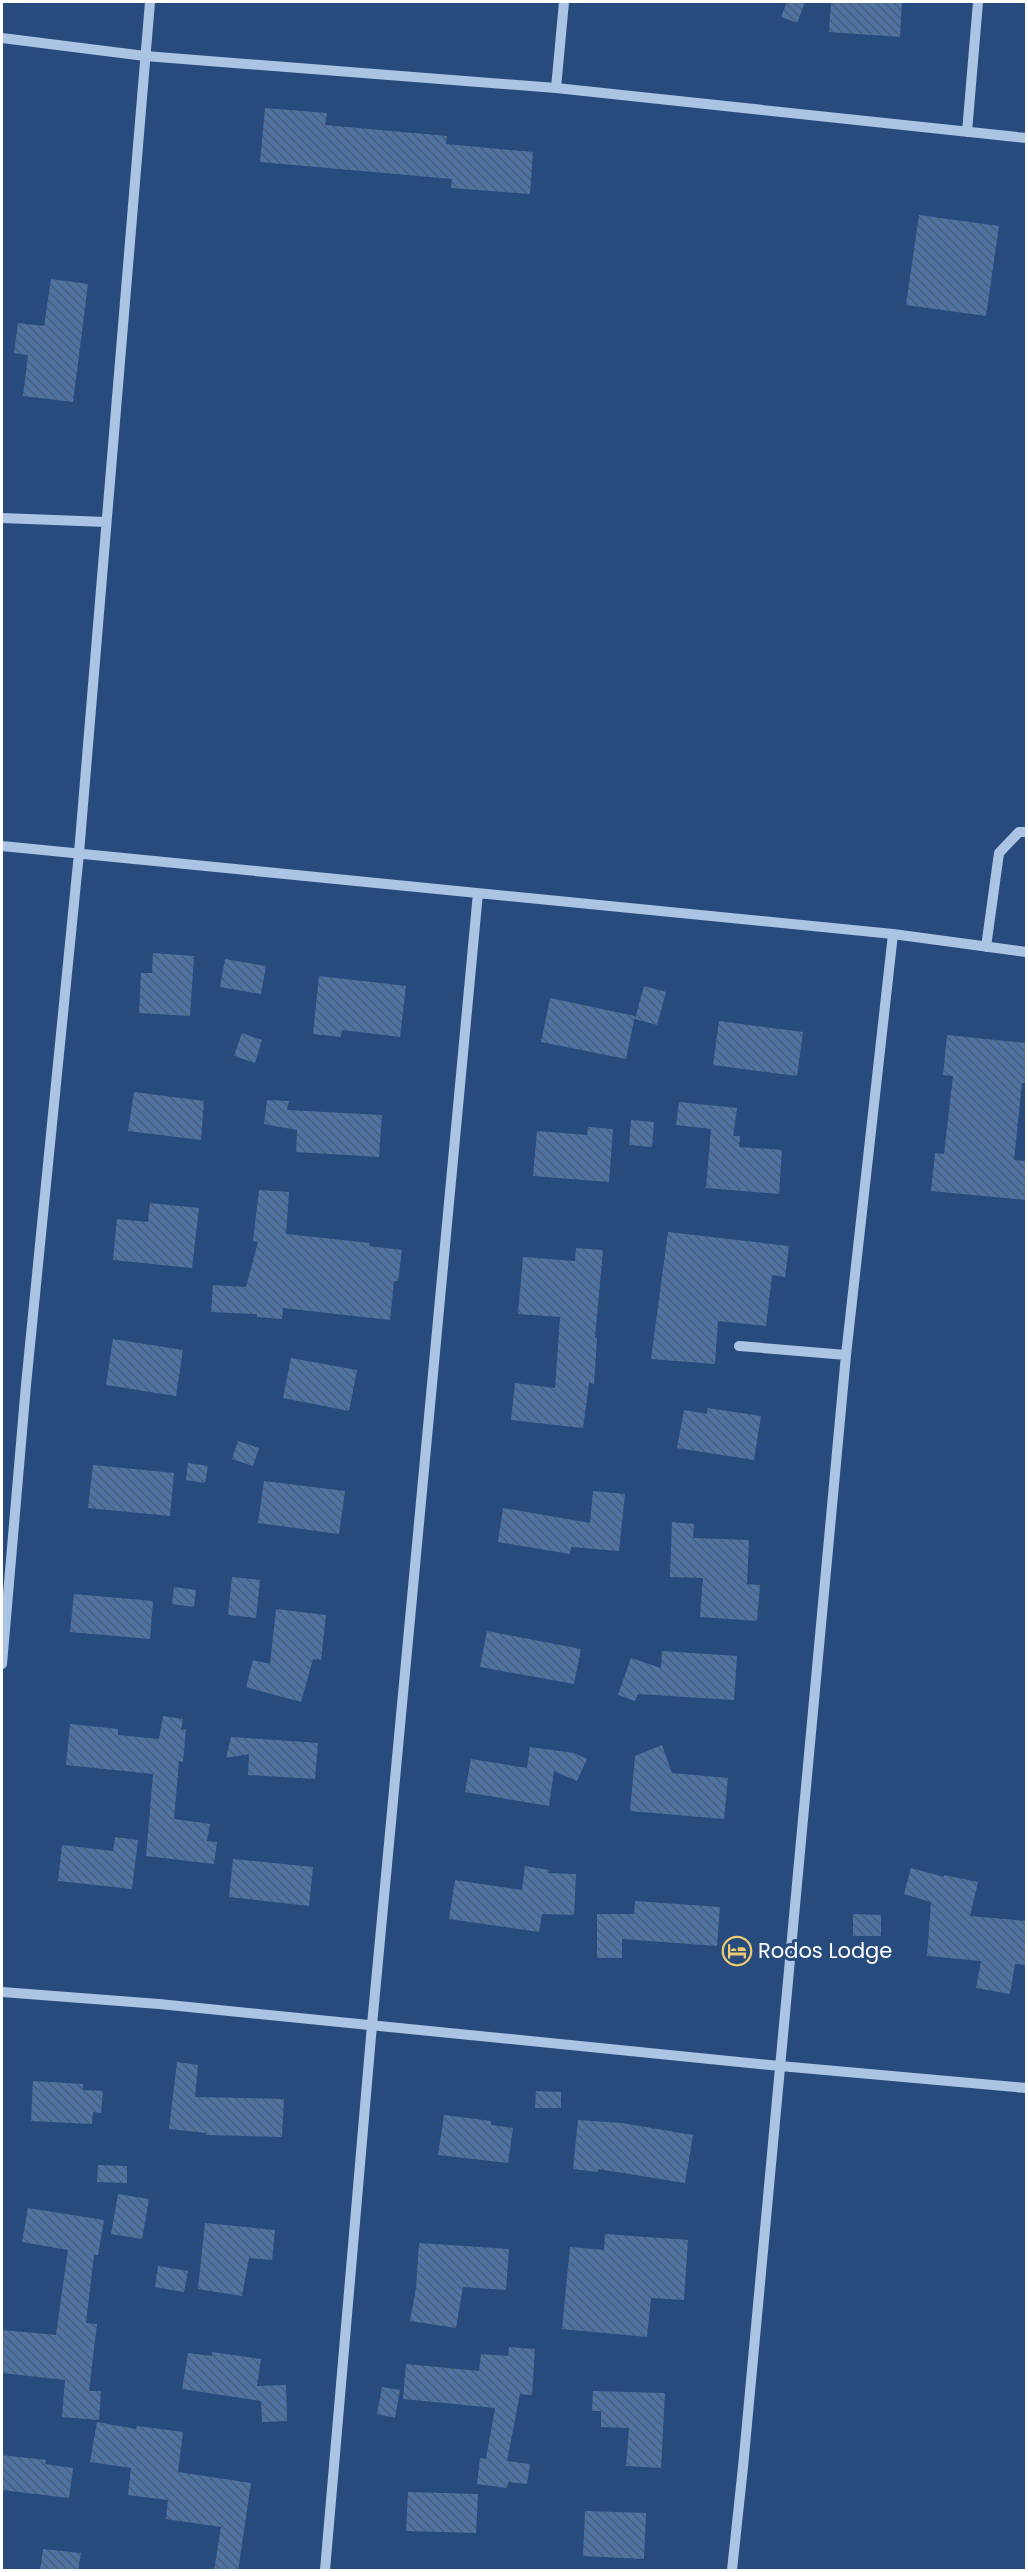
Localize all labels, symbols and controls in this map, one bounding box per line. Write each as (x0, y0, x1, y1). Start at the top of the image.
hotel icon: Rodos Lodge (721, 1935, 753, 1967)
place label: Rodos Lodge (758, 1936, 892, 1965)

